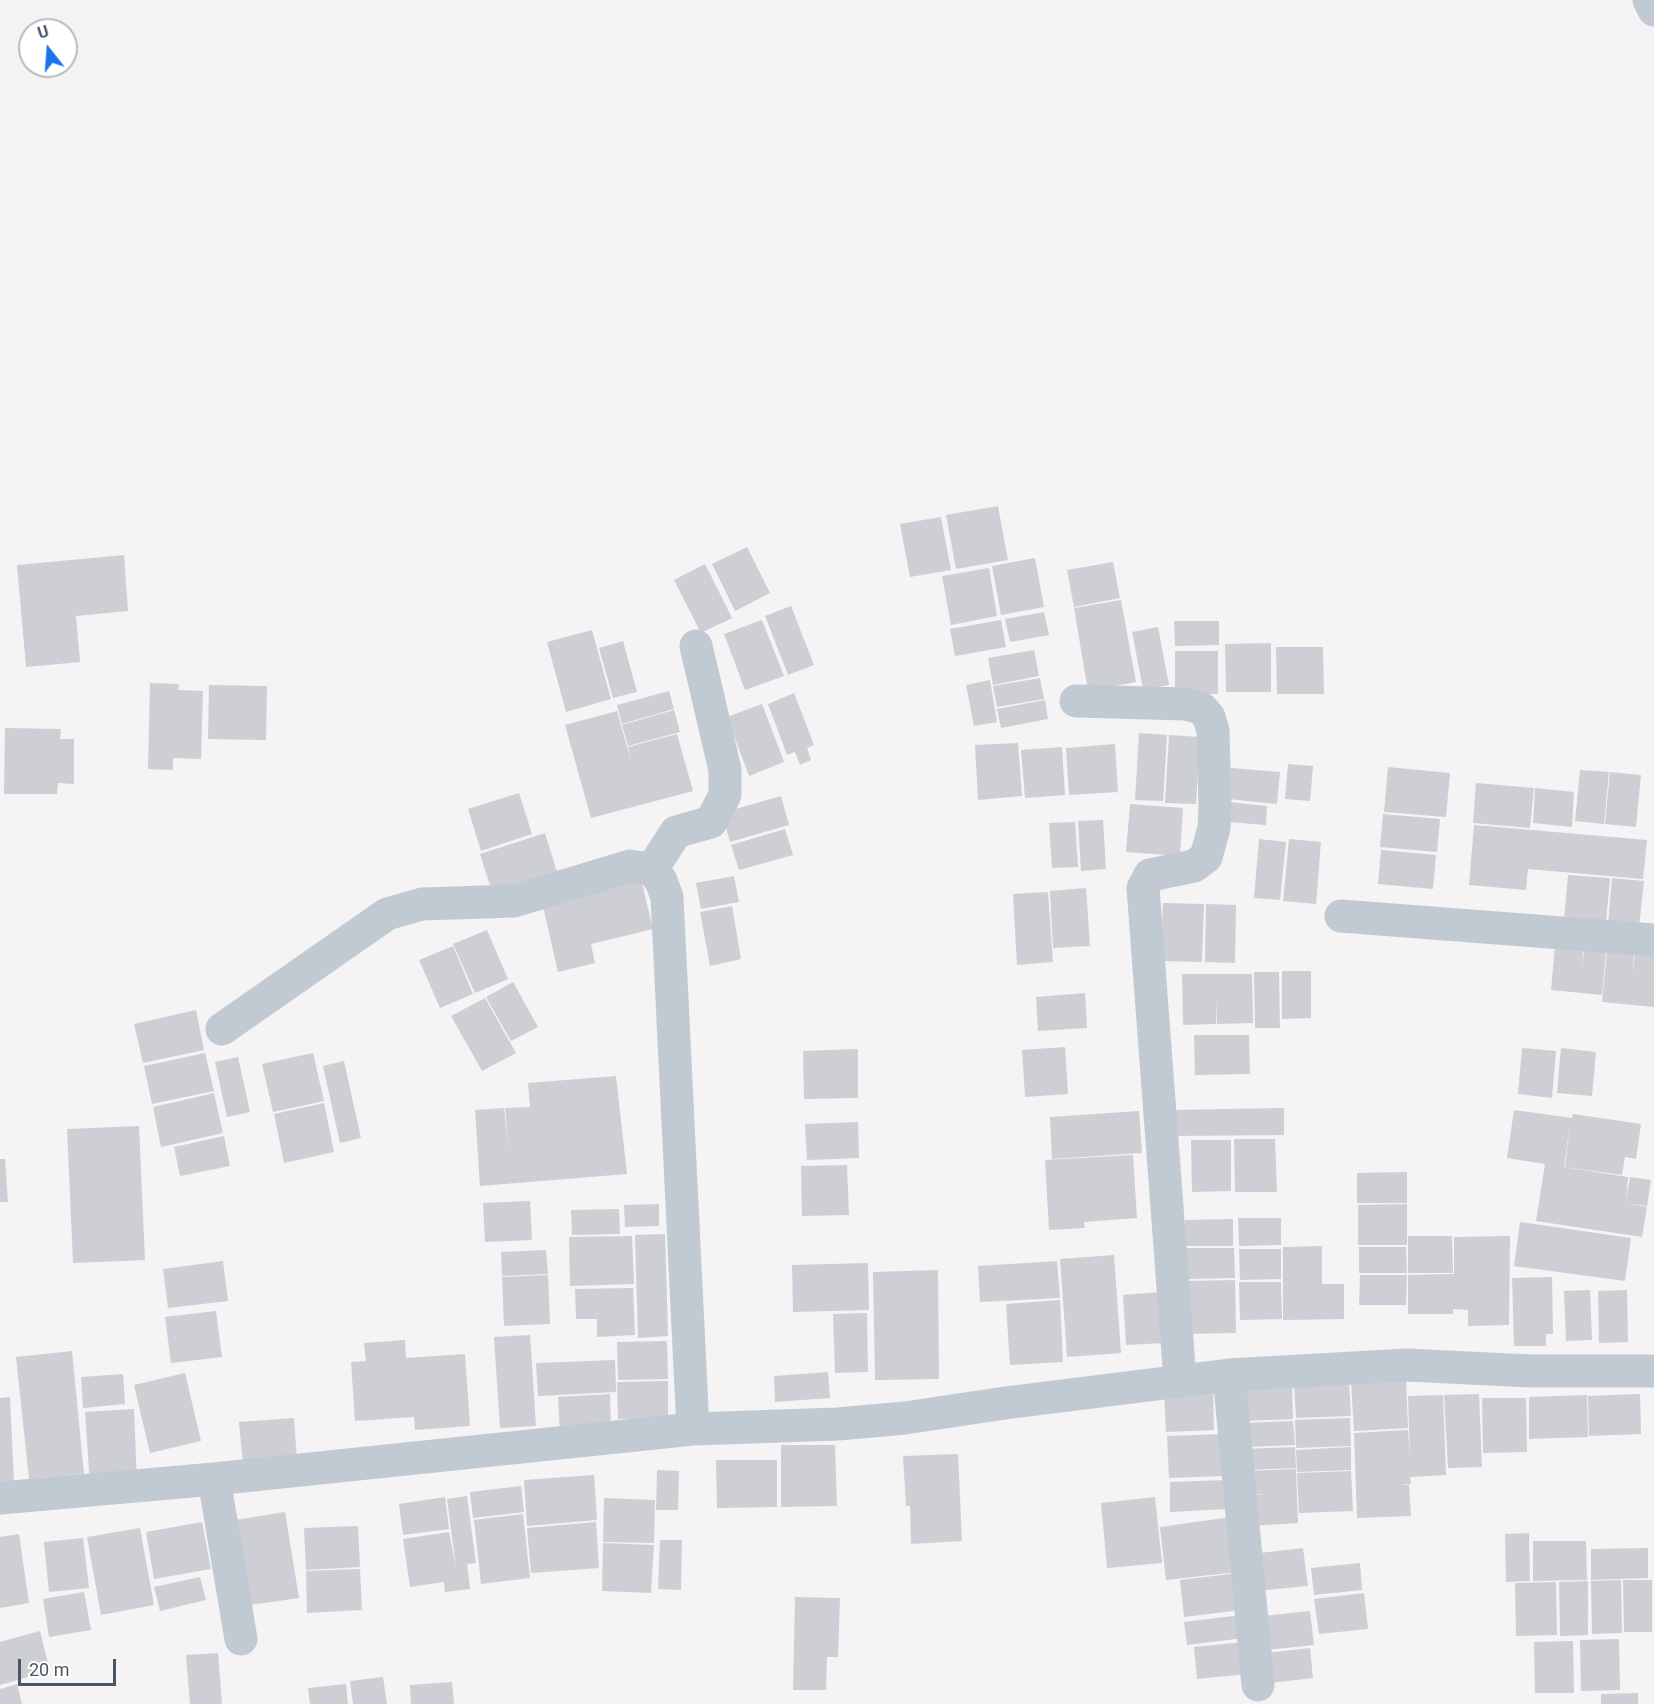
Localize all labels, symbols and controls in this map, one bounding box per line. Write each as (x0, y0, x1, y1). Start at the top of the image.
north arrow (18, 18, 78, 78)
text: U (35, 22, 51, 43)
scale bar (21, 1647, 118, 1685)
text: 20 m (29, 1659, 69, 1680)

